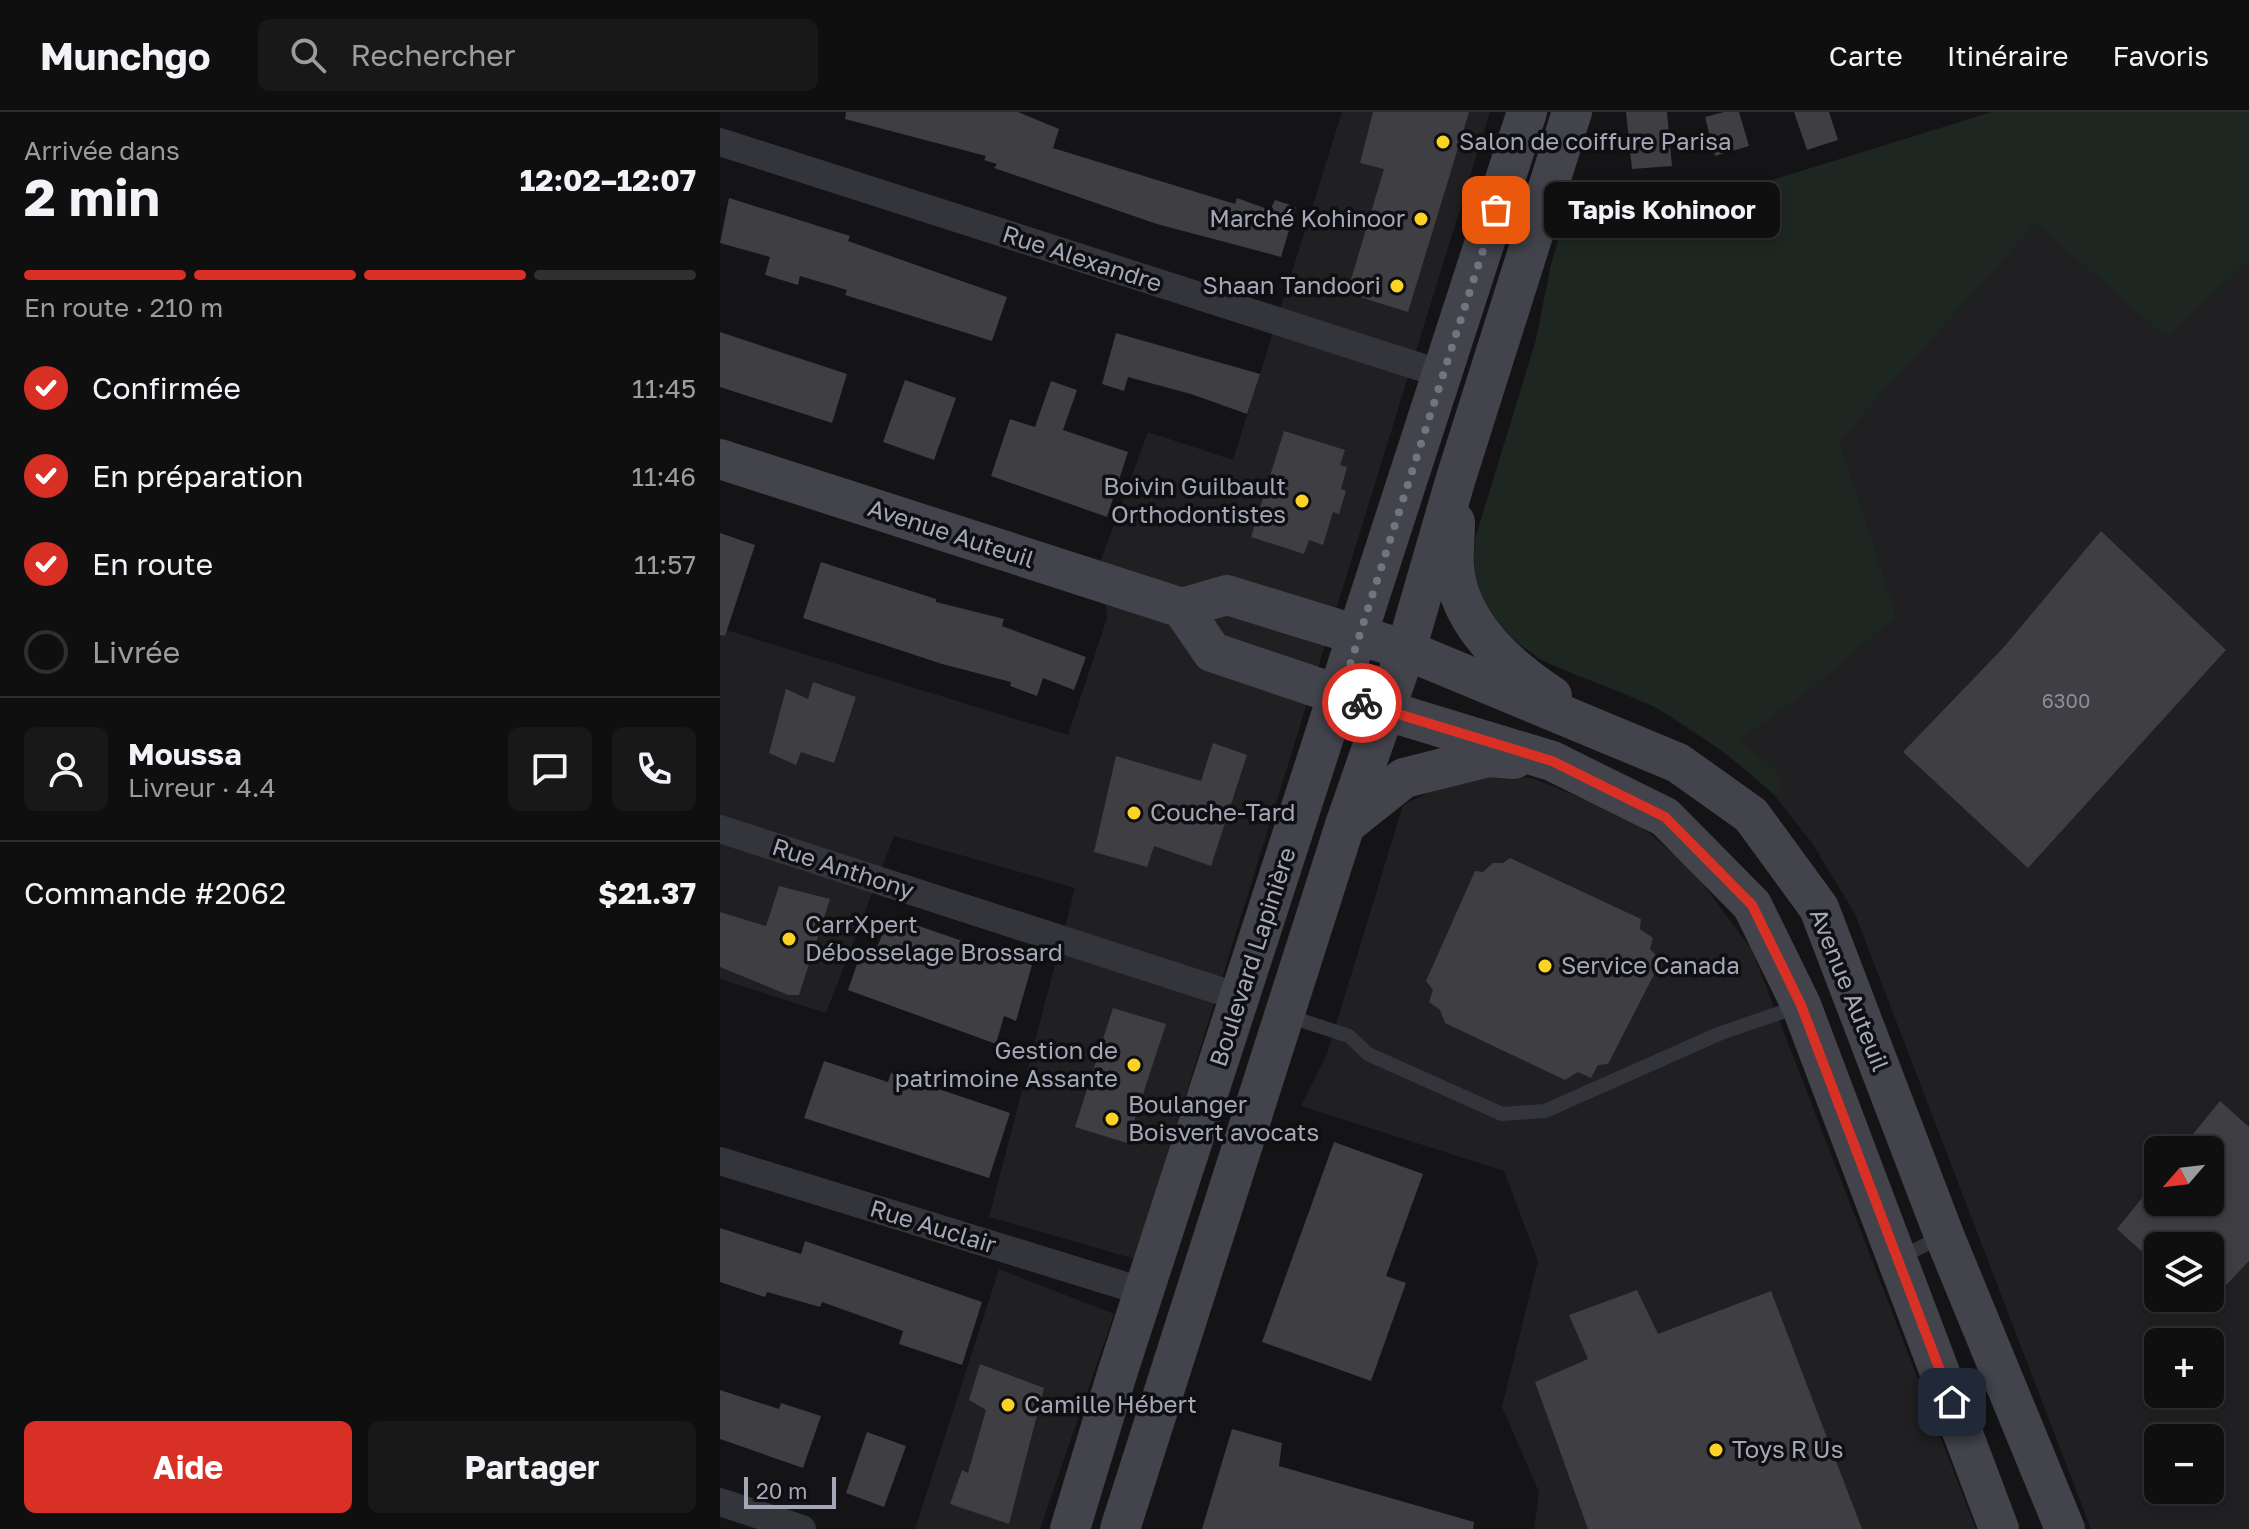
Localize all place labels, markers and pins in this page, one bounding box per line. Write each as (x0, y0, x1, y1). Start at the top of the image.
place label: Salon de coiffure Parisa (1459, 126, 1732, 155)
marker: Salon de coiffure Parisa (1434, 133, 1452, 151)
pin (1462, 176, 1530, 244)
callout: Tapis Kohinoor (1544, 182, 1780, 238)
place label: Marché Kohinoor (1209, 203, 1405, 232)
marker: Marché Kohinoor (1412, 210, 1430, 228)
place label: Shaan Tandoori (1203, 270, 1381, 299)
marker: Shaan Tandoori (1388, 277, 1406, 295)
place label: Boivin Guilbault Orthodontistes (1103, 471, 1286, 528)
marker: Boivin Guilbault Orthodontistes (1293, 492, 1311, 510)
place label: Couche-Tard (1150, 797, 1296, 826)
marker: Couche-Tard (1125, 804, 1143, 822)
place label: CarrXpert Débosselage Brossard (805, 909, 1063, 966)
marker: CarrXpert Débosselage Brossard (780, 930, 798, 948)
place label: Service Canada (1561, 950, 1740, 979)
marker: Service Canada (1536, 957, 1554, 975)
place label: Gestion de patrimoine Assante (895, 1035, 1118, 1092)
marker: Gestion de patrimoine Assante (1125, 1056, 1143, 1074)
place label: Boulanger Boisvert avocats (1128, 1089, 1319, 1146)
marker: Boulanger Boisvert avocats (1103, 1110, 1121, 1128)
pin (1918, 1368, 1986, 1436)
place label: Camille Hébert (1024, 1389, 1197, 1418)
marker: Camille Hébert (999, 1396, 1017, 1414)
place label: Toys R Us (1732, 1434, 1843, 1463)
marker: Toys R Us (1707, 1441, 1725, 1459)

